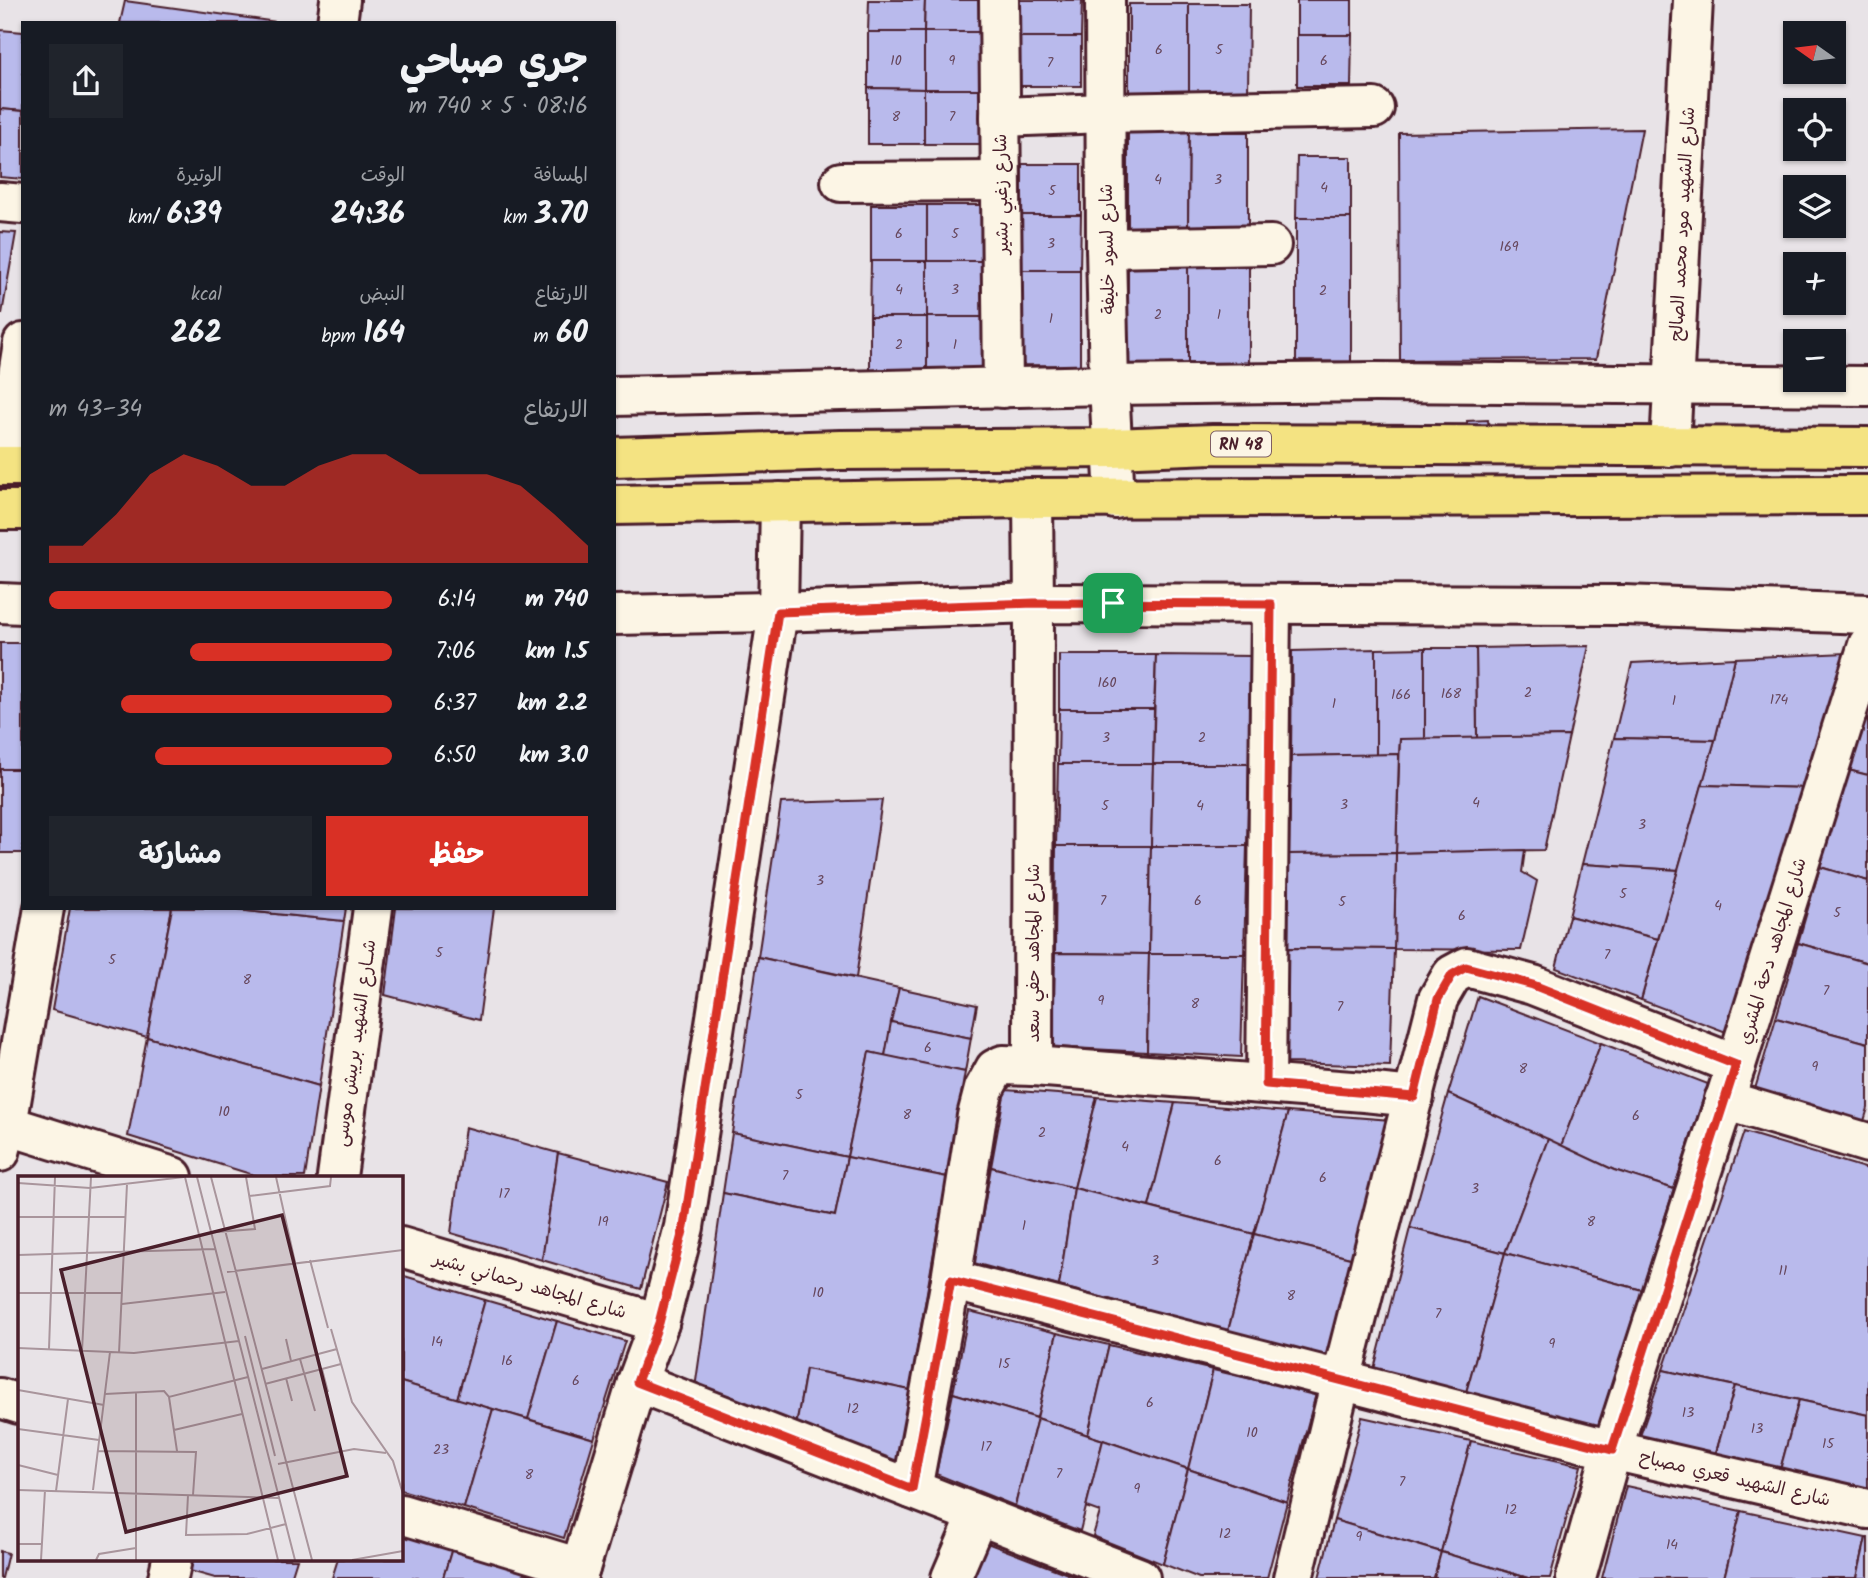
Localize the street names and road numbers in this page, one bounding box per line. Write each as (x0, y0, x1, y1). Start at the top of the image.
street label: شارع الشهيد مود محمد الصالح (1663, 106, 1704, 342)
street label: شارع زغبي بشير (987, 133, 1018, 257)
street label: شارع لسود خليفة (1093, 183, 1124, 315)
road number: RN 48 (1211, 432, 1271, 457)
street label: شارع المجاهد دحة المشري (1731, 854, 1816, 1048)
street label: شارع المجاهد حفي سعد (1020, 864, 1049, 1042)
street label: شــارع الشهيد بريبش موسى (328, 938, 385, 1149)
street label: شارع المجاهد رحماني بشير (428, 1244, 630, 1328)
street label: شارع الشهيد قعري مصباح (1636, 1443, 1833, 1516)

